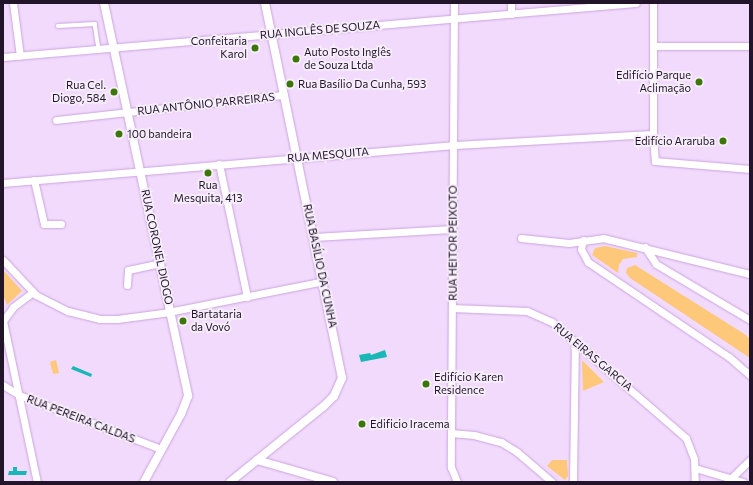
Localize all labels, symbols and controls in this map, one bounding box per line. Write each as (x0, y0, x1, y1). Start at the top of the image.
street label: RUA INGLÊS DE SOUZA (259, 18, 381, 42)
place label: Confeitaria Karol (191, 35, 247, 61)
marker: Confeitaria Karol (250, 43, 260, 53)
place label: Auto Posto Inglês de Souza Ltda (304, 46, 391, 72)
marker: Auto Posto Inglês de Souza Ltda (291, 54, 301, 64)
place label: Edifício Parque Aclimação (616, 69, 691, 95)
place label: Rua Basílio Da Cunha, 593 (298, 77, 426, 91)
marker: Edifício Parque Aclimação (694, 77, 704, 87)
place label: Rua Cel. Diogo, 584 (52, 79, 106, 105)
marker: Rua Basílio Da Cunha, 593 (285, 79, 295, 89)
marker: Rua Cel. Diogo, 584 (109, 87, 119, 97)
street label: RUA ANTÔNIO PARREIRAS (137, 90, 275, 118)
place label: 100 bandeira (127, 127, 192, 141)
marker: 100 bandeira (114, 129, 124, 139)
place label: Edifício Araruba (635, 134, 715, 148)
marker: Edifício Araruba (718, 136, 728, 146)
street label: RUA MESQUITA (287, 145, 369, 165)
marker: Rua Mesquita, 413 (203, 168, 213, 178)
place label: Rua Mesquita, 413 (174, 179, 242, 205)
street label: RUA HEITOR PEIXOTO (446, 185, 460, 301)
street label: RUA CORONEL DIOGO (138, 188, 176, 306)
street label: RUA BASÍLIO DA CUNHA (300, 203, 340, 329)
place label: Bartataria da Vovó (191, 308, 242, 334)
marker: Bartataria da Vovó (178, 316, 188, 326)
street label: RUA EIRAS GARCIA (551, 320, 635, 394)
place label: Edifício Karen Residence (434, 371, 503, 397)
marker: Edifício Karen Residence (421, 379, 431, 389)
street label: RUA PEREIRA CALDAS (25, 392, 137, 446)
place label: Edificio Iracema (370, 417, 450, 431)
marker: Edificio Iracema (357, 419, 367, 429)

